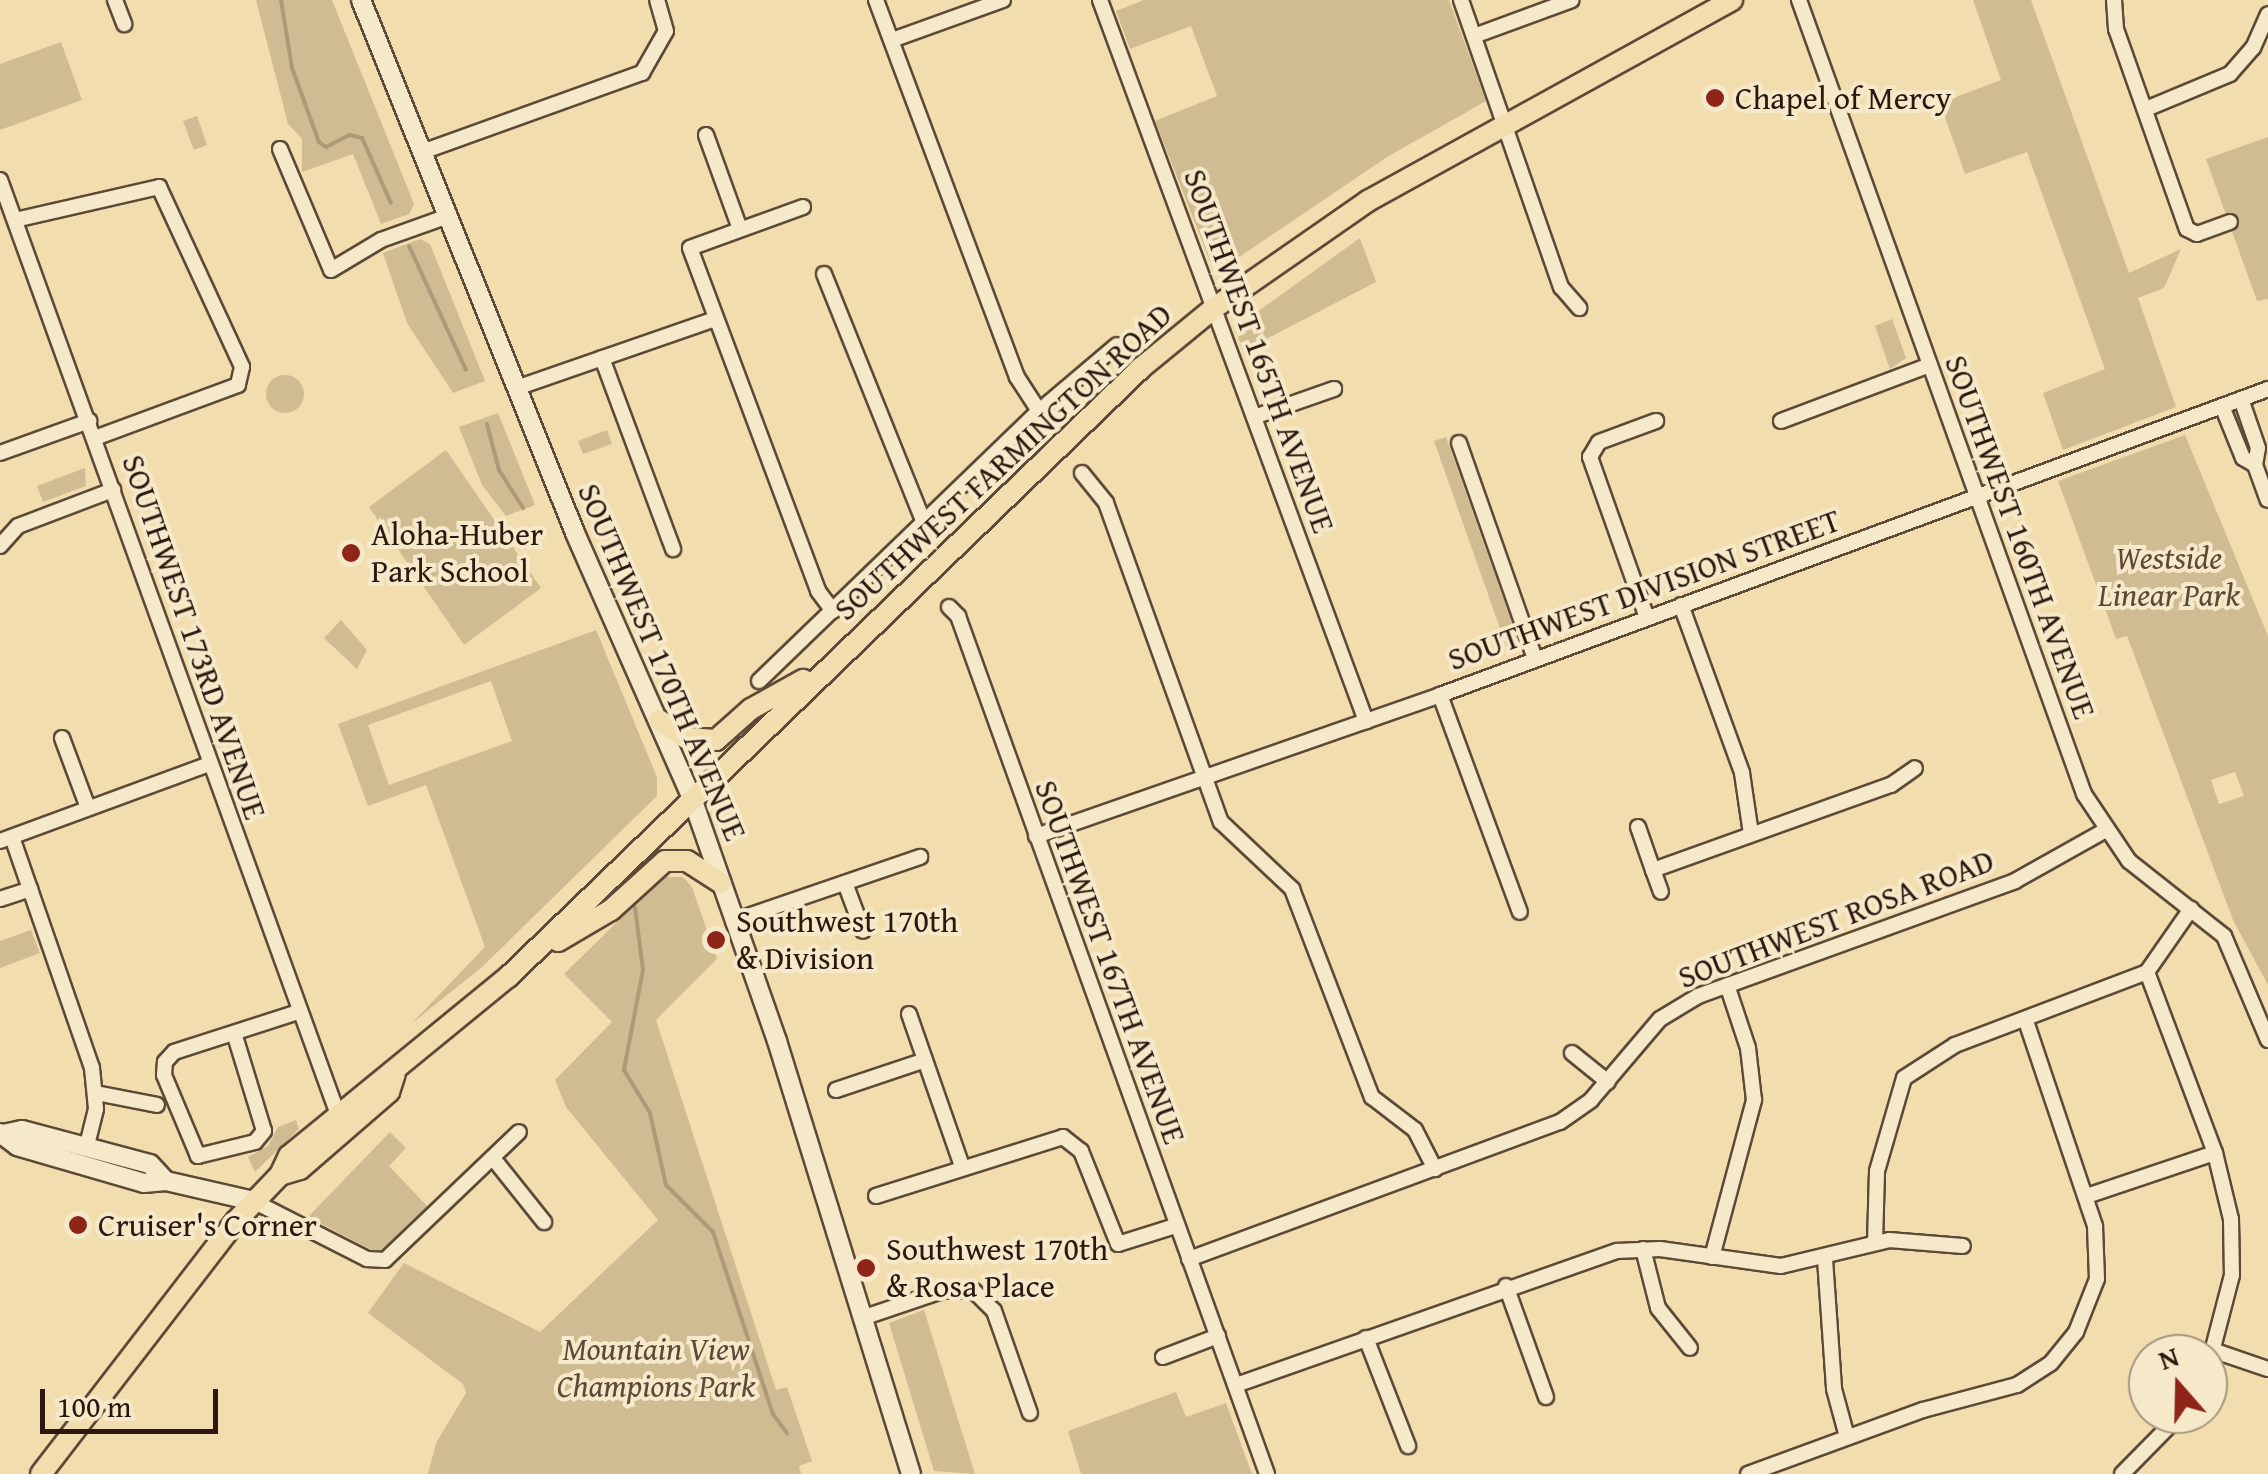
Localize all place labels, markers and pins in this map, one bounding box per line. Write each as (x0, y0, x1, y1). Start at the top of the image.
place label: Chapel of Mercy (1735, 79, 1952, 117)
marker: Chapel of Mercy (1704, 87, 1726, 109)
place label: Aloha-Huber Park School (371, 516, 543, 591)
marker: Aloha-Huber Park School (340, 542, 362, 564)
place label: Southwest 170th & Division (736, 903, 958, 978)
marker: Southwest 170th & Division (705, 929, 727, 951)
place label: Cruiser's Corner (98, 1206, 317, 1244)
marker: Cruiser's Corner (67, 1214, 89, 1236)
place label: Southwest 170th & Rosa Place (886, 1231, 1108, 1306)
marker: Southwest 170th & Rosa Place (855, 1257, 877, 1279)

